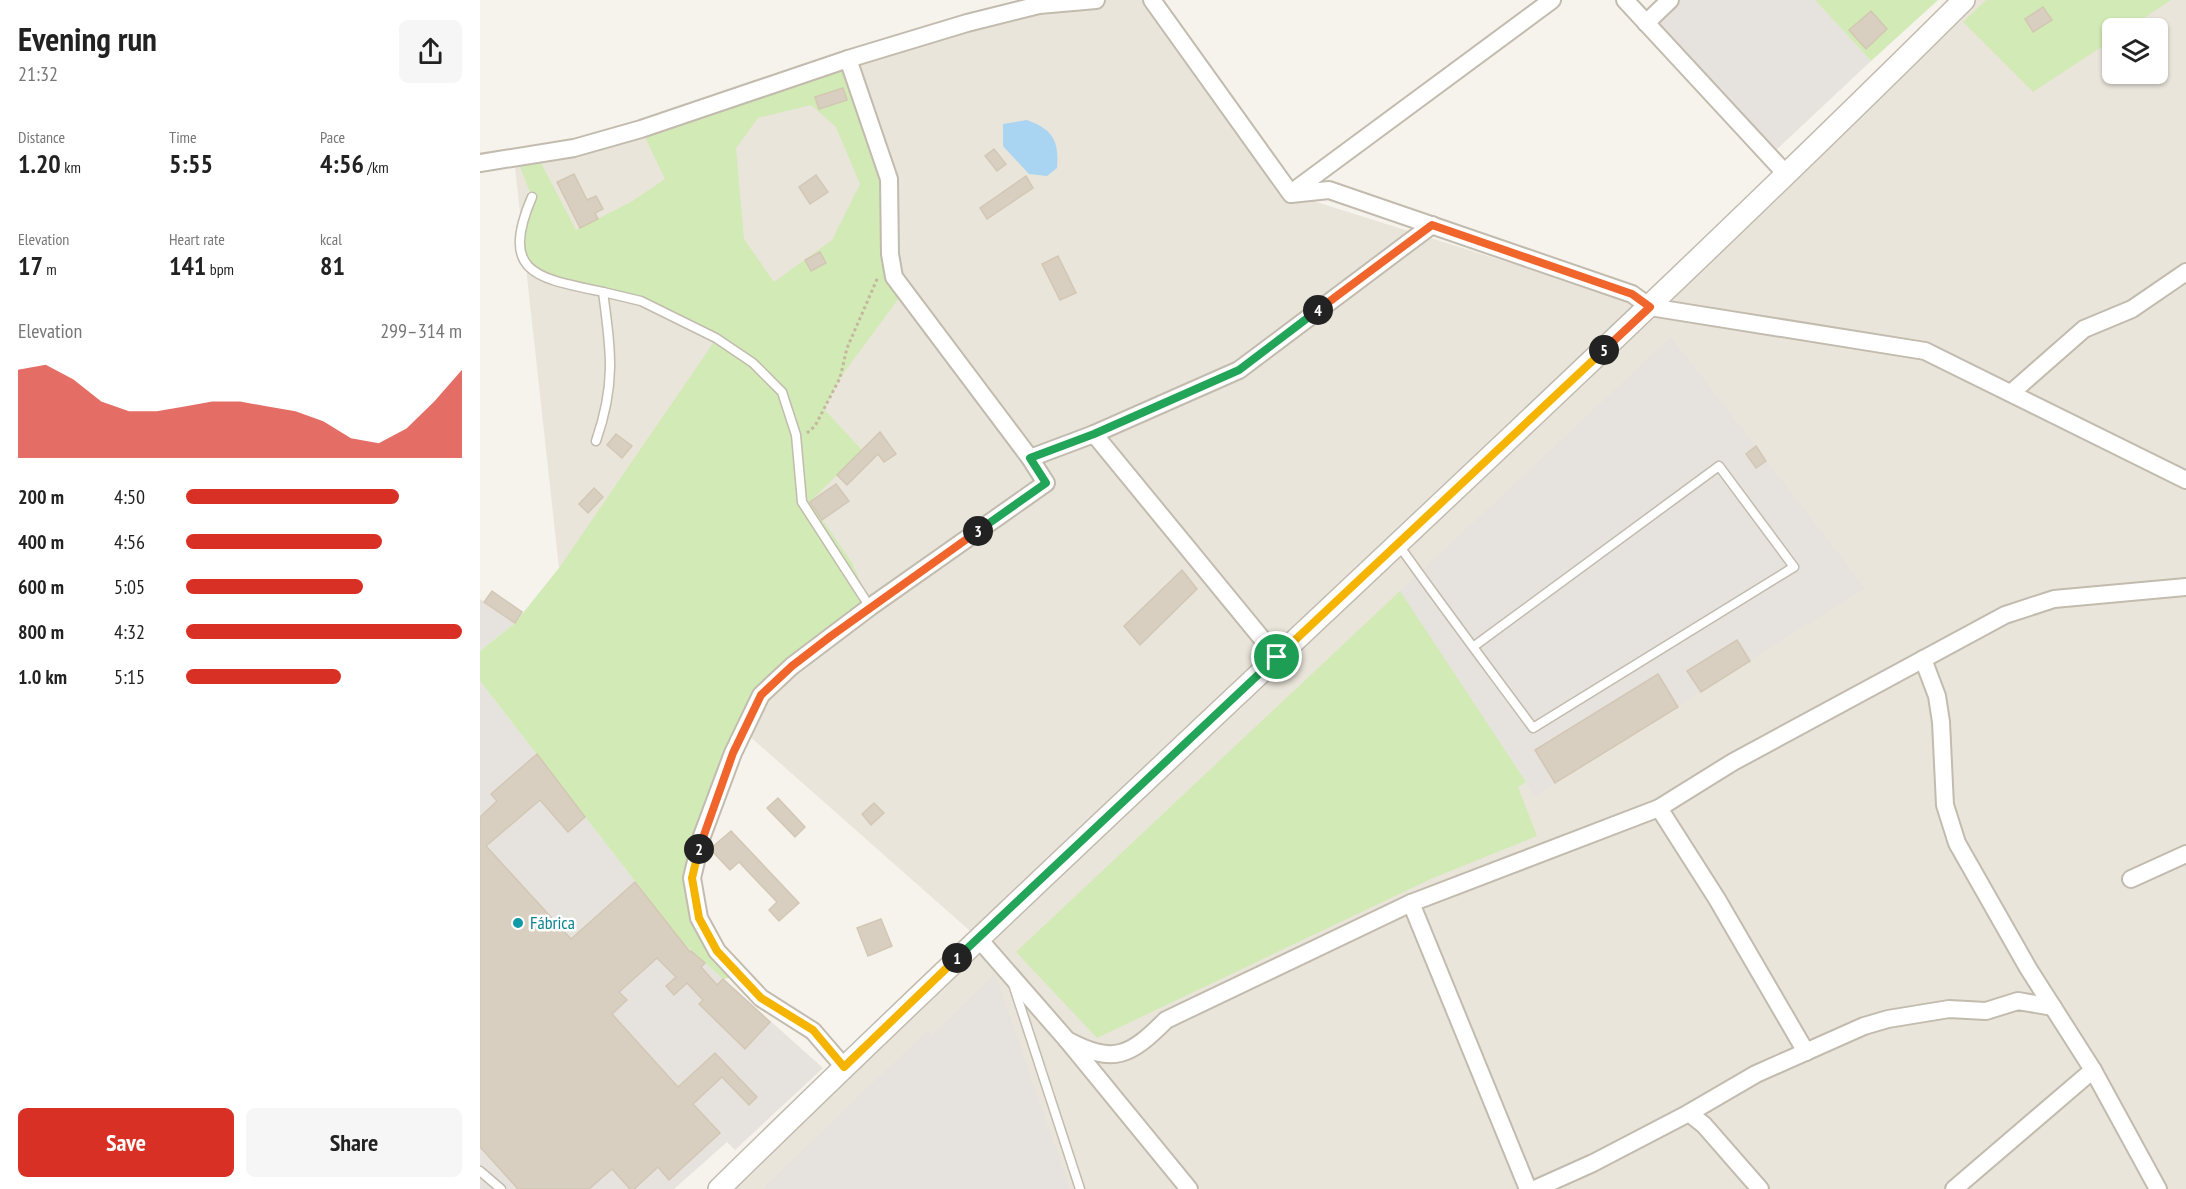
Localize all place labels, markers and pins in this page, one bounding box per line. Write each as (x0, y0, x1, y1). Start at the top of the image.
pin: 4 (1303, 295, 1333, 325)
pin: 5 (1589, 335, 1619, 365)
pin: 3 (963, 516, 993, 546)
pin (1251, 631, 1302, 682)
pin: 2 (684, 834, 714, 864)
place label: Fábrica (530, 911, 575, 934)
marker: Fábrica (511, 916, 525, 930)
pin: 1 (942, 943, 972, 973)

